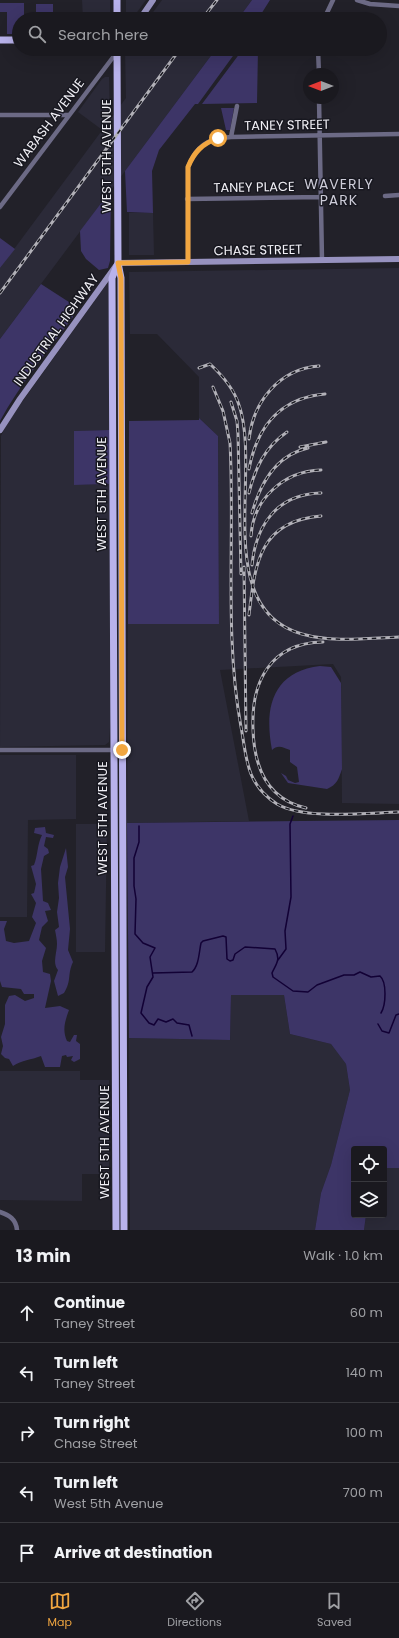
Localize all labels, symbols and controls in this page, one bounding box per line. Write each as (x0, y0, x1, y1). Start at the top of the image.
search box (12, 12, 387, 56)
icon: search (26, 23, 48, 45)
text: Search here (58, 24, 148, 45)
north arrow (303, 68, 339, 104)
street label: WABASH AVENUE (9, 75, 89, 171)
street label: WEST 5TH AVENUE (97, 99, 116, 213)
street label: TANEY STREET (244, 115, 330, 135)
route start (209, 129, 227, 147)
district label: WAVERLY PARK (304, 174, 374, 210)
street label: TANEY PLACE (213, 177, 295, 197)
street label: CHASE STREET (214, 240, 302, 260)
street label: INDUSTRIAL HIGHWAY (9, 270, 103, 390)
street label: WEST 5TH AVENUE (92, 437, 111, 551)
route end (113, 741, 131, 759)
street label: WEST 5TH AVENUE (93, 761, 112, 875)
street label: WEST 5TH AVENUE (95, 1085, 114, 1199)
map controls (351, 1146, 387, 1218)
button: locate (351, 1146, 387, 1182)
button: layers (351, 1182, 387, 1218)
text: 13 min (16, 1244, 71, 1268)
text: Walk · 1.0 km (303, 1246, 383, 1265)
text: Continue (54, 1292, 125, 1313)
icon: ahead (16, 1302, 38, 1324)
text: 60 m (350, 1303, 383, 1322)
text: Taney Street (54, 1314, 135, 1333)
text: Turn left (54, 1352, 118, 1373)
icon: left (16, 1362, 38, 1384)
text: 140 m (346, 1363, 383, 1382)
text: Taney Street (54, 1374, 135, 1393)
text: Turn right (54, 1412, 130, 1433)
icon: right (16, 1422, 38, 1444)
text: 100 m (346, 1423, 383, 1442)
text: Chase Street (54, 1434, 138, 1453)
text: Turn left (54, 1472, 118, 1493)
icon: left (16, 1482, 38, 1504)
text: 700 m (343, 1483, 383, 1502)
text: West 5th Avenue (54, 1494, 163, 1513)
icon: arrive (16, 1542, 38, 1564)
text: Arrive at destination (54, 1542, 212, 1563)
tab: Map (48, 1590, 72, 1631)
tab: Directions (167, 1590, 222, 1631)
tab: Saved (317, 1590, 351, 1631)

